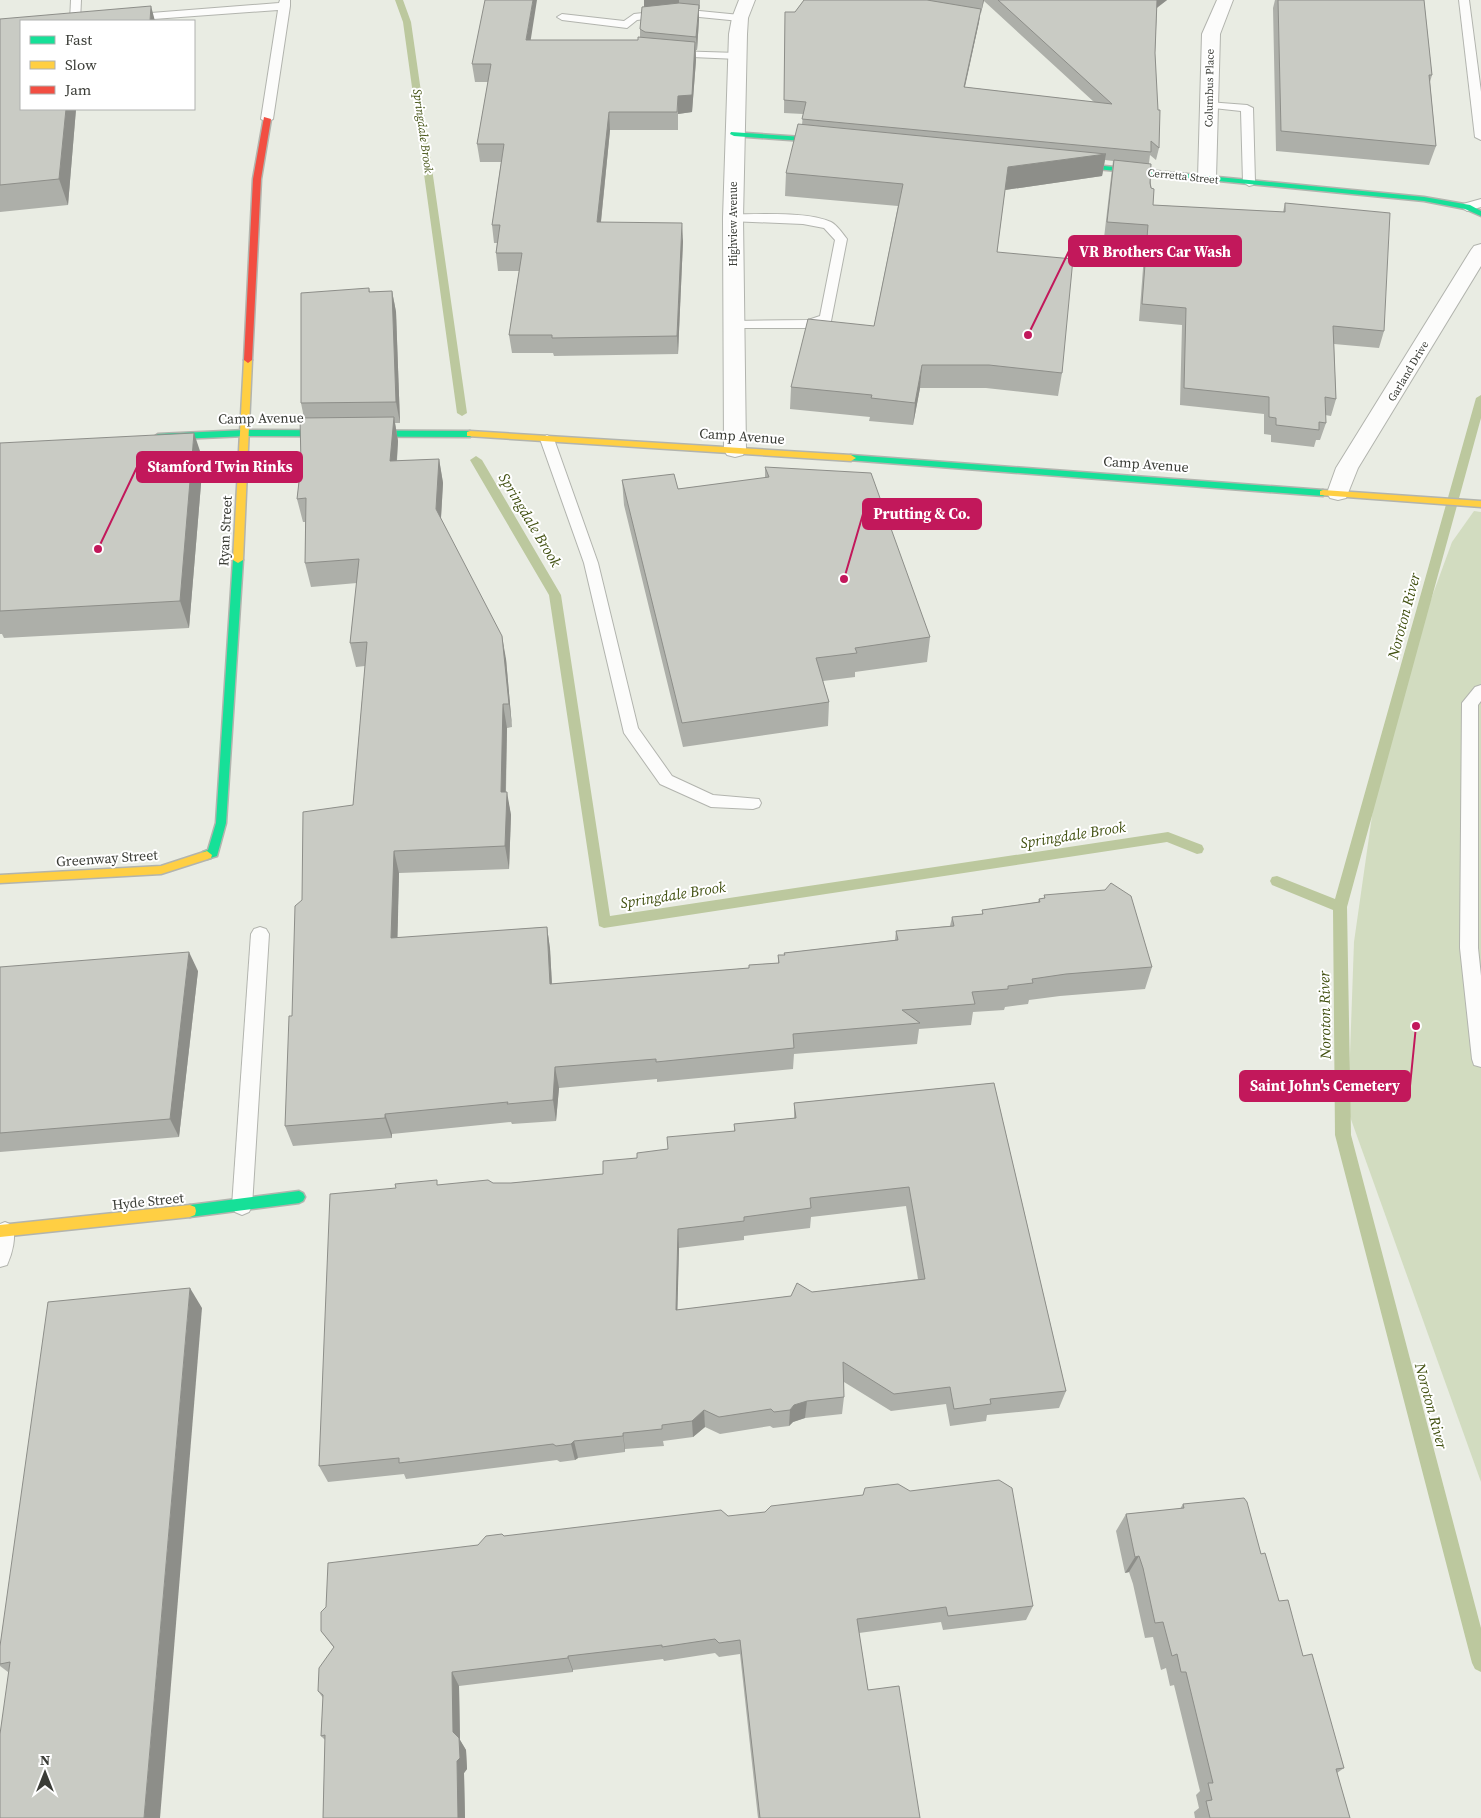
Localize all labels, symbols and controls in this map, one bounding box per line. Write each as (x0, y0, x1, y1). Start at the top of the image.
legend (20, 20, 195, 110)
text: Fast (65, 29, 92, 50)
street label: Columbus Place (1201, 48, 1218, 127)
text: Slow (65, 54, 97, 75)
text: Jam (64, 79, 92, 100)
water label: Springdale Brook (409, 88, 437, 175)
street label: Cerretta Street (1147, 165, 1220, 188)
street label: Highview Avenue (726, 181, 741, 267)
callout: VR Brothers Car Wash (1069, 236, 1241, 266)
text: VR Brothers Car Wash (1079, 241, 1231, 262)
street label: Garland Drive (1384, 338, 1433, 404)
street label: Camp Avenue (218, 407, 304, 429)
street label: Camp Avenue (699, 423, 785, 449)
street label: Camp Avenue (1103, 451, 1189, 477)
callout: Stamford Twin Rinks (137, 452, 302, 482)
text: Stamford Twin Rinks (147, 456, 293, 477)
water label: Springdale Brook (494, 469, 567, 572)
street label: Ryan Street (213, 495, 237, 567)
callout: Prutting & Co. (863, 499, 981, 529)
text: Prutting & Co. (873, 503, 971, 524)
water label: Noroton River (1382, 570, 1425, 662)
water label: Springdale Brook (1019, 816, 1128, 853)
street label: Greenway Street (56, 844, 159, 872)
water label: Springdale Brook (619, 876, 728, 913)
water label: Noroton River (1313, 970, 1336, 1060)
callout: Saint John's Cemetery (1240, 1071, 1410, 1101)
text: Saint John's Cemetery (1250, 1075, 1400, 1096)
street label: Hyde Street (111, 1187, 185, 1215)
water label: Noroton River (1410, 1360, 1453, 1452)
north arrow (20, 1748, 70, 1798)
text: N (40, 1750, 50, 1770)

